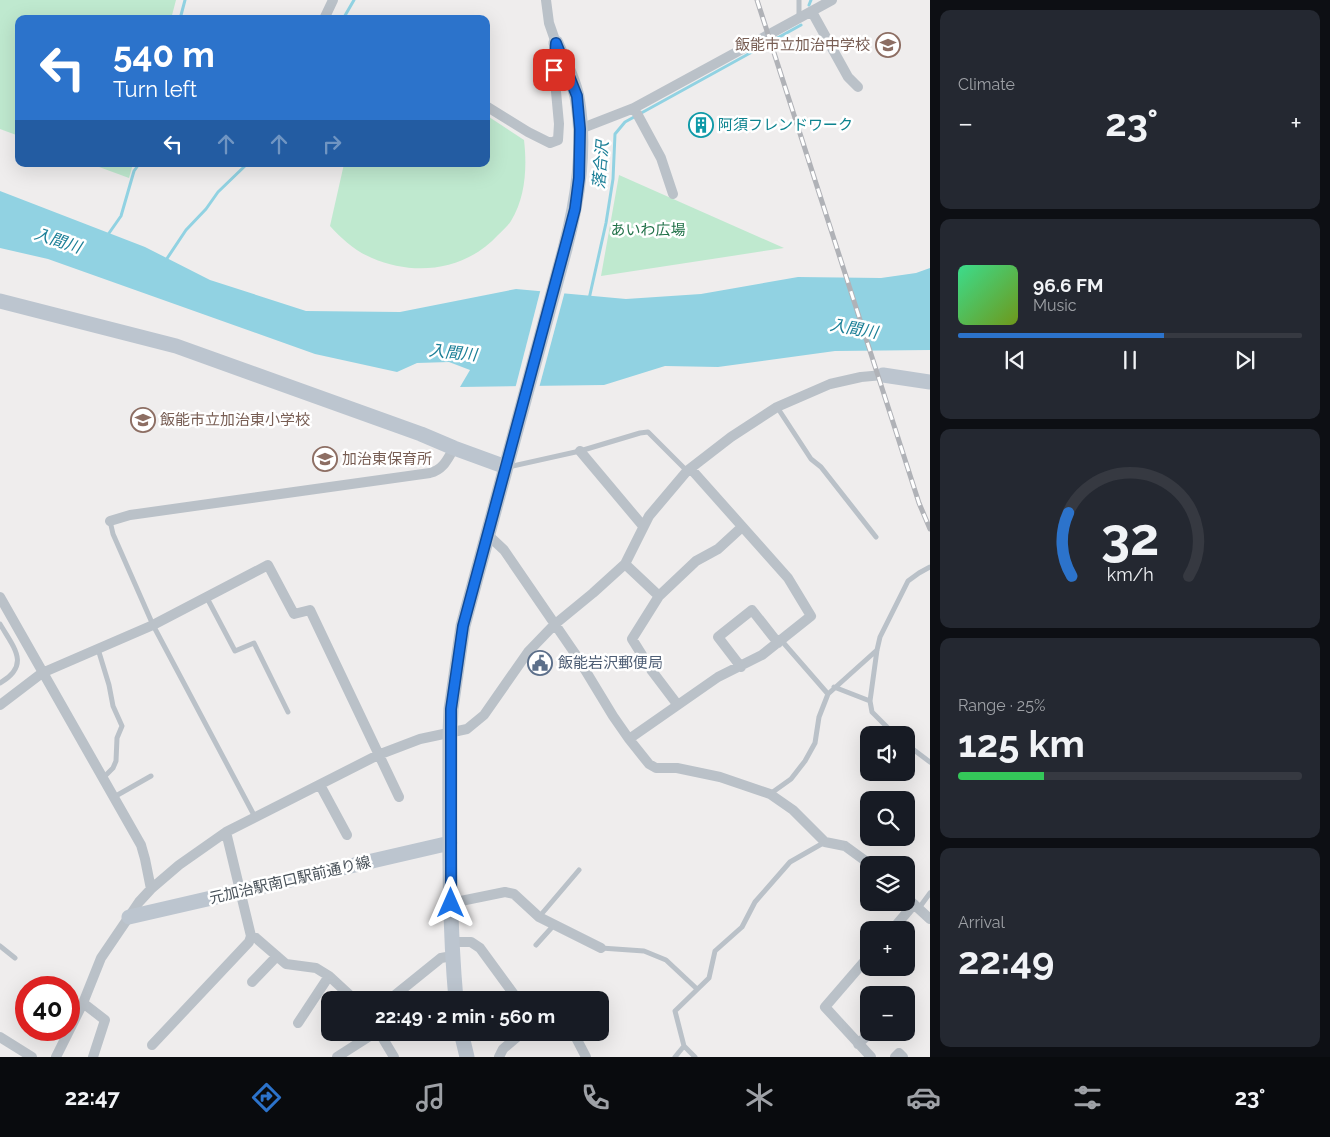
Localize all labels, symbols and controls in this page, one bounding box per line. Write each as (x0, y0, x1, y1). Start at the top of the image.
school or university icon: 飯能市立加治中学校 (875, 32, 901, 58)
text: 540 m (113, 34, 215, 75)
icon: left (30, 35, 95, 100)
place label: 飯能市立加治中学校 (735, 36, 870, 54)
pin (533, 49, 575, 91)
icon: arrive (540, 56, 568, 84)
text: Climate (958, 75, 1015, 94)
text: Turn left (113, 76, 197, 102)
text: 23° (1105, 100, 1158, 145)
text: − (958, 107, 973, 140)
text: + (1290, 107, 1302, 140)
building icon: 阿須フレンドワーク (688, 112, 714, 138)
place label: 阿須フレンドワーク (718, 116, 853, 134)
icon: left (159, 130, 187, 158)
icon: ahead (212, 130, 240, 158)
icon: ahead (265, 130, 293, 158)
icon: right (318, 130, 346, 158)
water label: 落合沢 (589, 138, 612, 190)
park label: あいわ広場 (610, 221, 686, 239)
water label: 入間川 (32, 224, 86, 258)
text: 96.6 FM (1033, 274, 1103, 296)
text: Music (1033, 296, 1077, 315)
water label: 入間川 (829, 315, 881, 342)
water label: 入間川 (428, 341, 480, 365)
icon: previous (1001, 346, 1029, 374)
icon: pause (1116, 346, 1144, 374)
icon: next (1231, 346, 1259, 374)
school or university icon: 飯能市立加治東小学校 (130, 407, 156, 433)
place label: 飯能市立加治東小学校 (160, 411, 310, 429)
school or university icon: 加治東保育所 (312, 446, 338, 472)
place label: 加治東保育所 (342, 450, 432, 468)
text: 32 (1101, 506, 1159, 567)
text: km/h (1106, 564, 1154, 585)
public building icon: 飯能岩沢郵便局 (527, 650, 553, 676)
place label: 飯能岩沢郵便局 (558, 654, 663, 672)
text: Range · 25% (958, 696, 1045, 715)
text: 125 km (958, 721, 1085, 766)
map controls (860, 726, 915, 1041)
button: sound (860, 726, 915, 781)
button: search (860, 791, 915, 846)
street label: 元加治駅南口駅前通り線 (208, 853, 372, 907)
button: layers (860, 856, 915, 911)
position arrow (424, 876, 476, 928)
text: Arrival (958, 913, 1005, 932)
button: + (860, 921, 915, 976)
text: 22:49 (958, 938, 1054, 983)
speed limit sign: 40 (15, 976, 80, 1041)
button: − (860, 986, 915, 1041)
text: 22:49 · 2 min · 560 m (375, 1005, 555, 1027)
icon: directions (249, 1080, 284, 1115)
icon: music (413, 1080, 448, 1115)
icon: phone (578, 1080, 613, 1115)
icon: climate (742, 1080, 777, 1115)
icon: car (906, 1080, 941, 1115)
icon: filters (1070, 1080, 1105, 1115)
text: 22:47 (65, 1084, 120, 1110)
text: 23° (1235, 1084, 1265, 1110)

